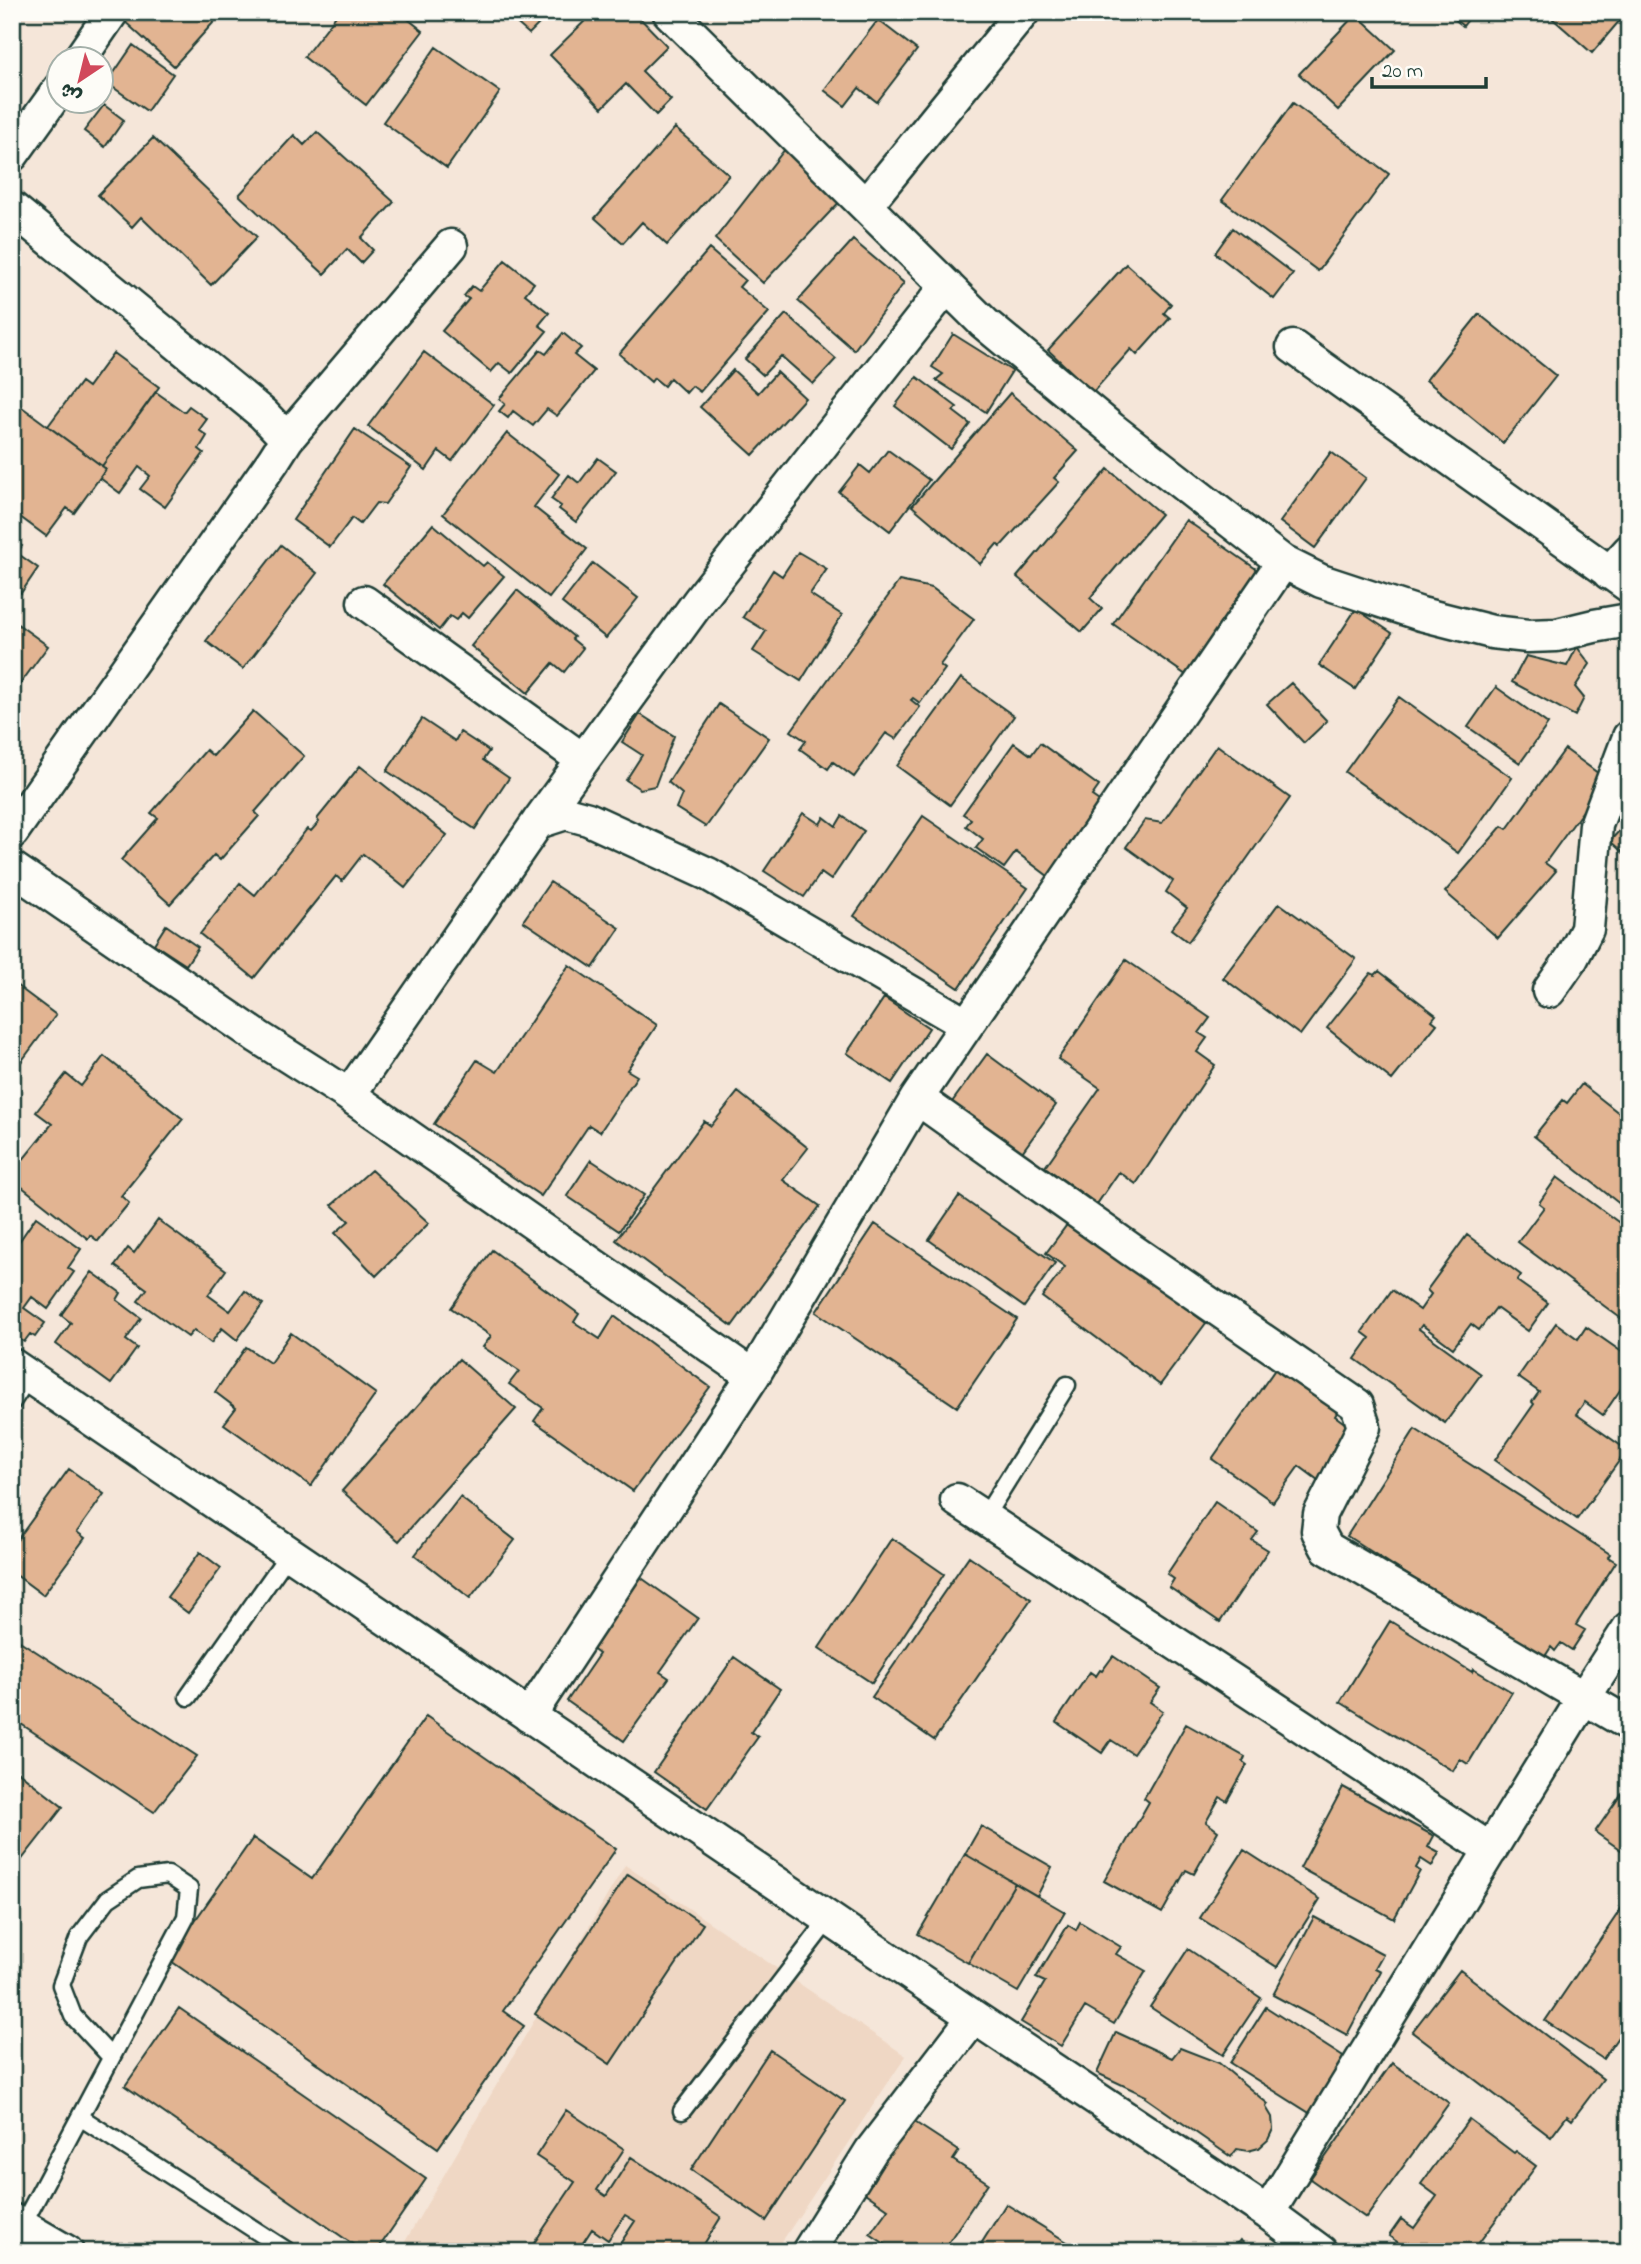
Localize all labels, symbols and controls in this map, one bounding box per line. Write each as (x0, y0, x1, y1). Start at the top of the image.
north arrow (46, 46, 116, 116)
scale bar (1372, 46, 1485, 90)
text: 20 m (1382, 57, 1423, 87)
text: ش (55, 75, 88, 109)

